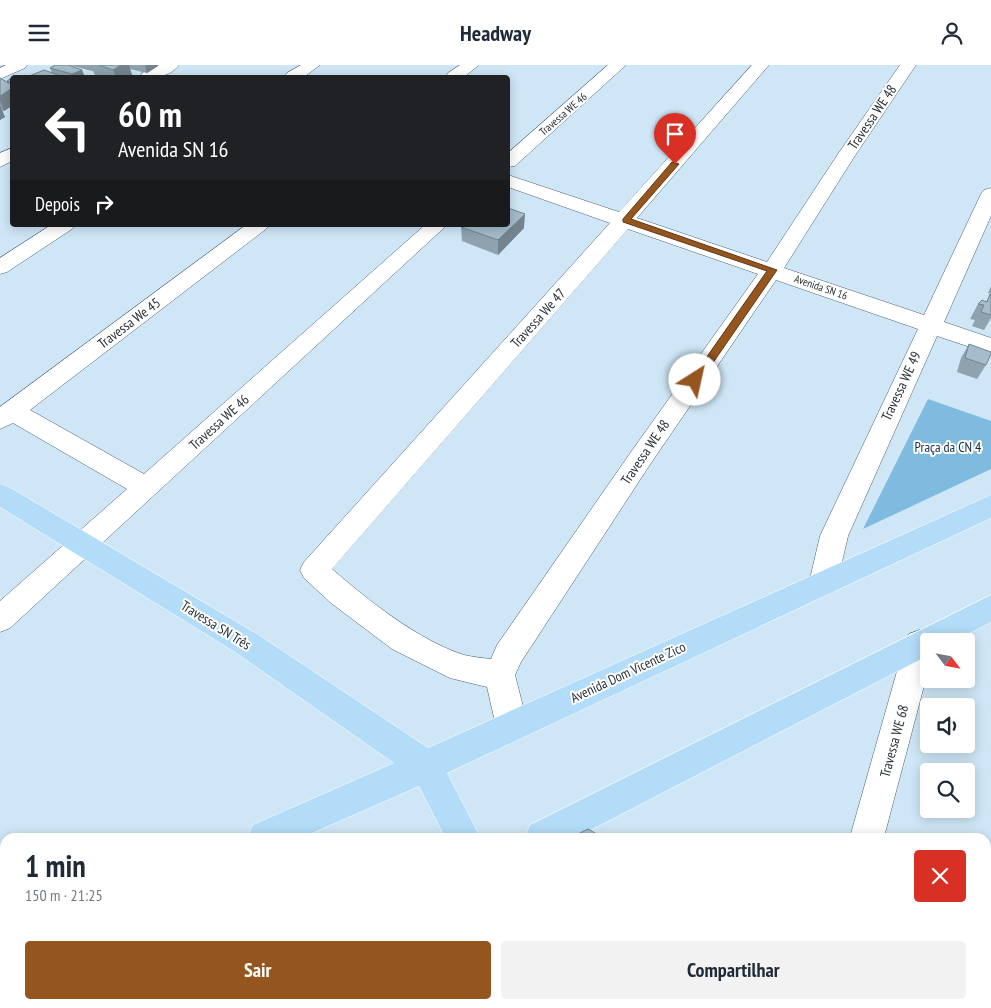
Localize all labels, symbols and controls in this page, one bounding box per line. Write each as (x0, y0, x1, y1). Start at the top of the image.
icon: menu (25, 19, 53, 47)
text: Headway (460, 19, 531, 47)
icon: person (938, 19, 966, 47)
street label: Travessa WE 48 (844, 81, 900, 153)
street label: Travessa WE 46 (536, 89, 590, 138)
text: 60 m (118, 91, 182, 137)
icon: left (35, 95, 100, 160)
pin (654, 113, 696, 164)
icon: arrive (661, 120, 689, 148)
text: Avenida SN 16 (118, 135, 229, 163)
icon: right (90, 190, 118, 218)
text: Depois (35, 192, 80, 216)
street label: Avenida SN 16 (793, 271, 849, 303)
street label: Travessa We 47 (507, 285, 569, 351)
street label: Travessa We 45 (94, 294, 164, 352)
street label: Travessa WE 49 (877, 348, 925, 424)
position arrow (668, 353, 720, 405)
street label: Travessa WE 46 (185, 390, 253, 454)
street label: Travessa WE 48 (617, 416, 673, 488)
park label: Praça da CN 4 (915, 438, 982, 456)
street label: Travessa SN Três (178, 596, 255, 654)
north arrow (920, 633, 975, 687)
map controls (920, 633, 975, 818)
street label: Avenida Dom Vicente Zico (568, 637, 688, 707)
button: sound (920, 698, 975, 753)
street label: Travessa WE 68 (876, 703, 912, 779)
button: search (920, 763, 975, 818)
text: 1 min (25, 846, 86, 885)
button: close (914, 850, 966, 902)
text: 150 m · 21:25 (25, 885, 103, 905)
button: Sair (25, 941, 491, 999)
button: Compartilhar (501, 941, 966, 999)

